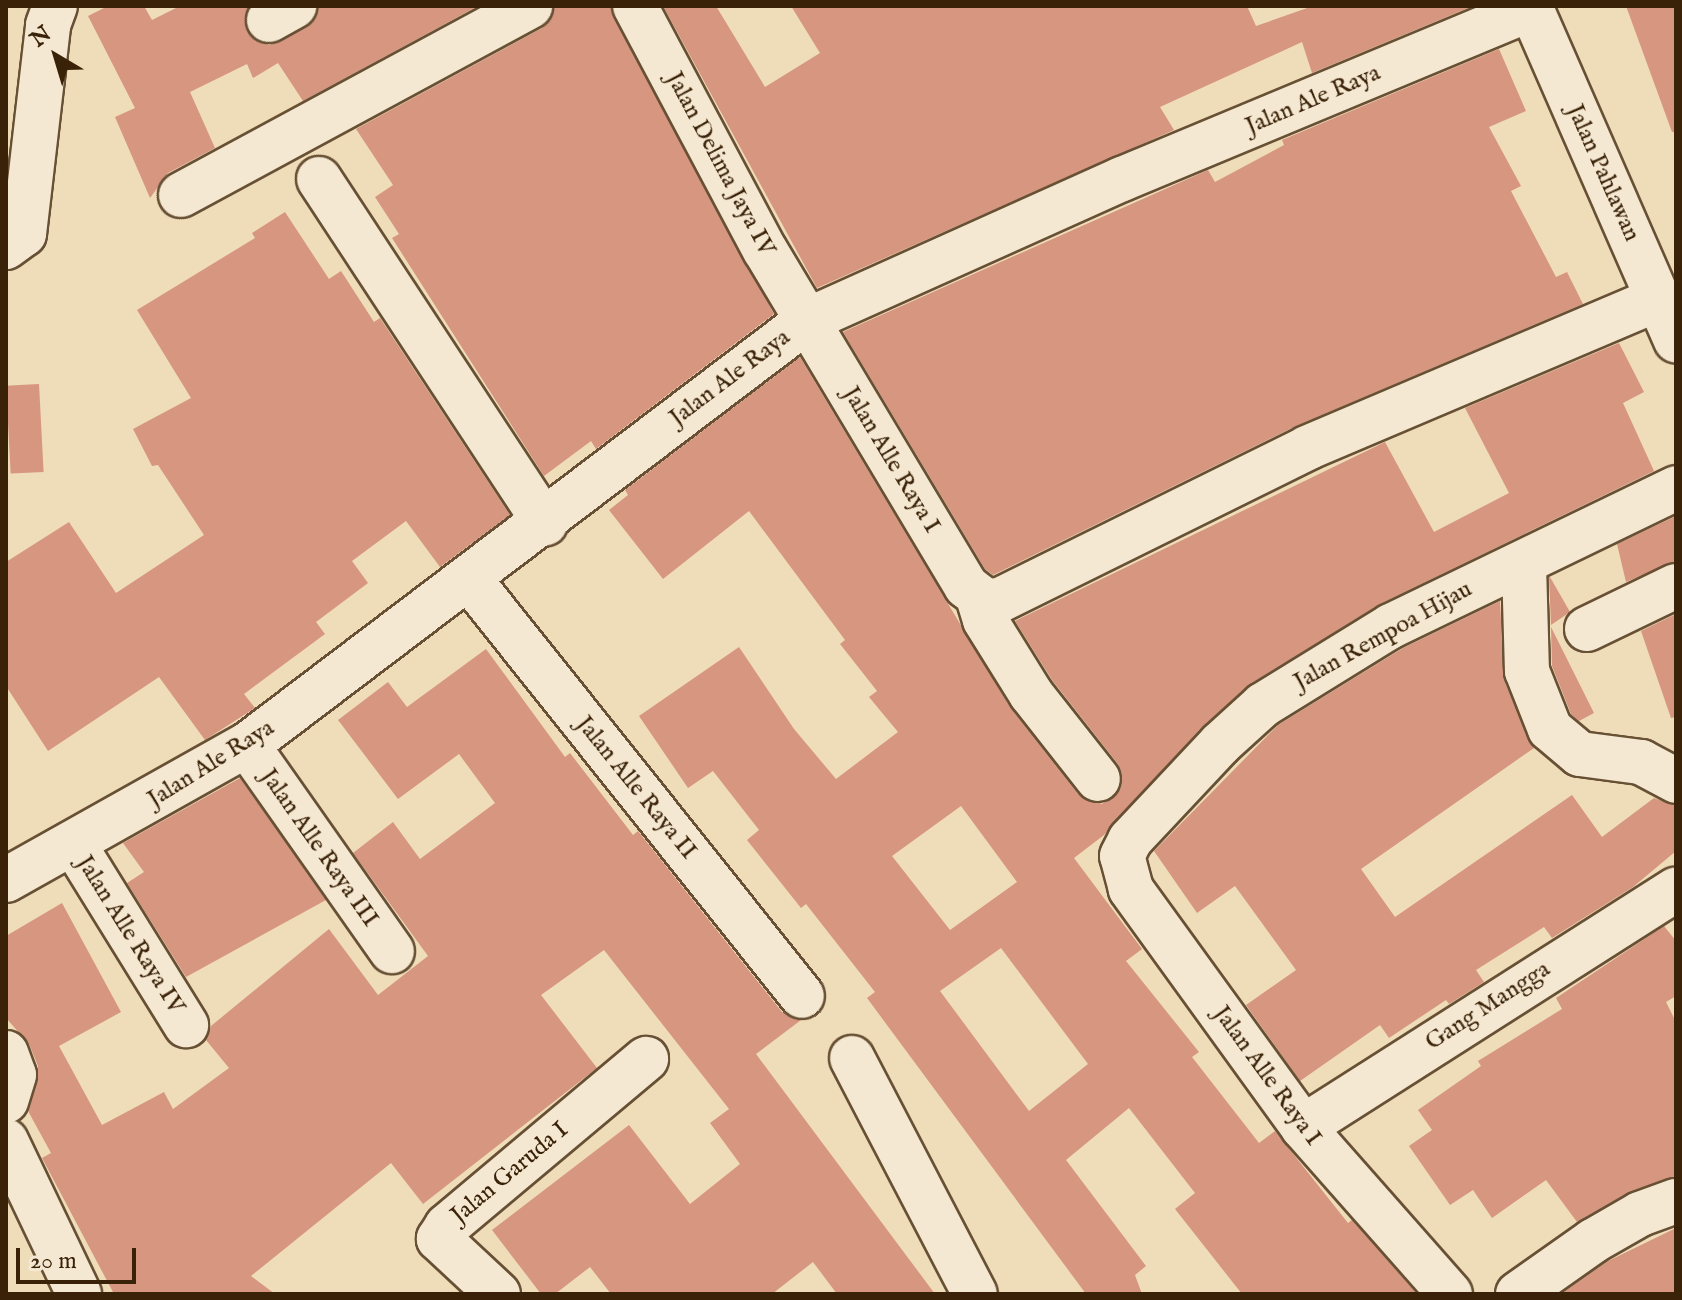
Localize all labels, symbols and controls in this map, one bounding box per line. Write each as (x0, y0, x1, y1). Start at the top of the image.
north arrow (16, 16, 96, 96)
text: N (25, 20, 57, 54)
street label: Jalan Ale Raya (1241, 59, 1385, 141)
street label: Jalan Delima Jaya IV (659, 67, 781, 261)
street label: Jalan Pahlawan (1560, 100, 1646, 246)
street label: Jalan Ale Raya (664, 323, 796, 433)
street label: Jalan Alle Raya I (836, 382, 946, 538)
street label: Jalan Rempoa Hijau (1289, 575, 1477, 697)
street label: Jalan Alle Raya II (569, 710, 703, 866)
street label: Jalan Ale Raya (142, 714, 280, 814)
street label: Jalan Alle Raya III (254, 763, 384, 933)
street label: Jalan Alle Raya IV (70, 850, 190, 1020)
street label: Gang Mangga (1420, 955, 1556, 1057)
street label: Jalan Alle Raya I (1207, 1000, 1327, 1152)
street label: Jalan Garuda I (446, 1116, 574, 1230)
scale bar (20, 1232, 140, 1282)
text: 20 m (30, 1246, 77, 1277)

